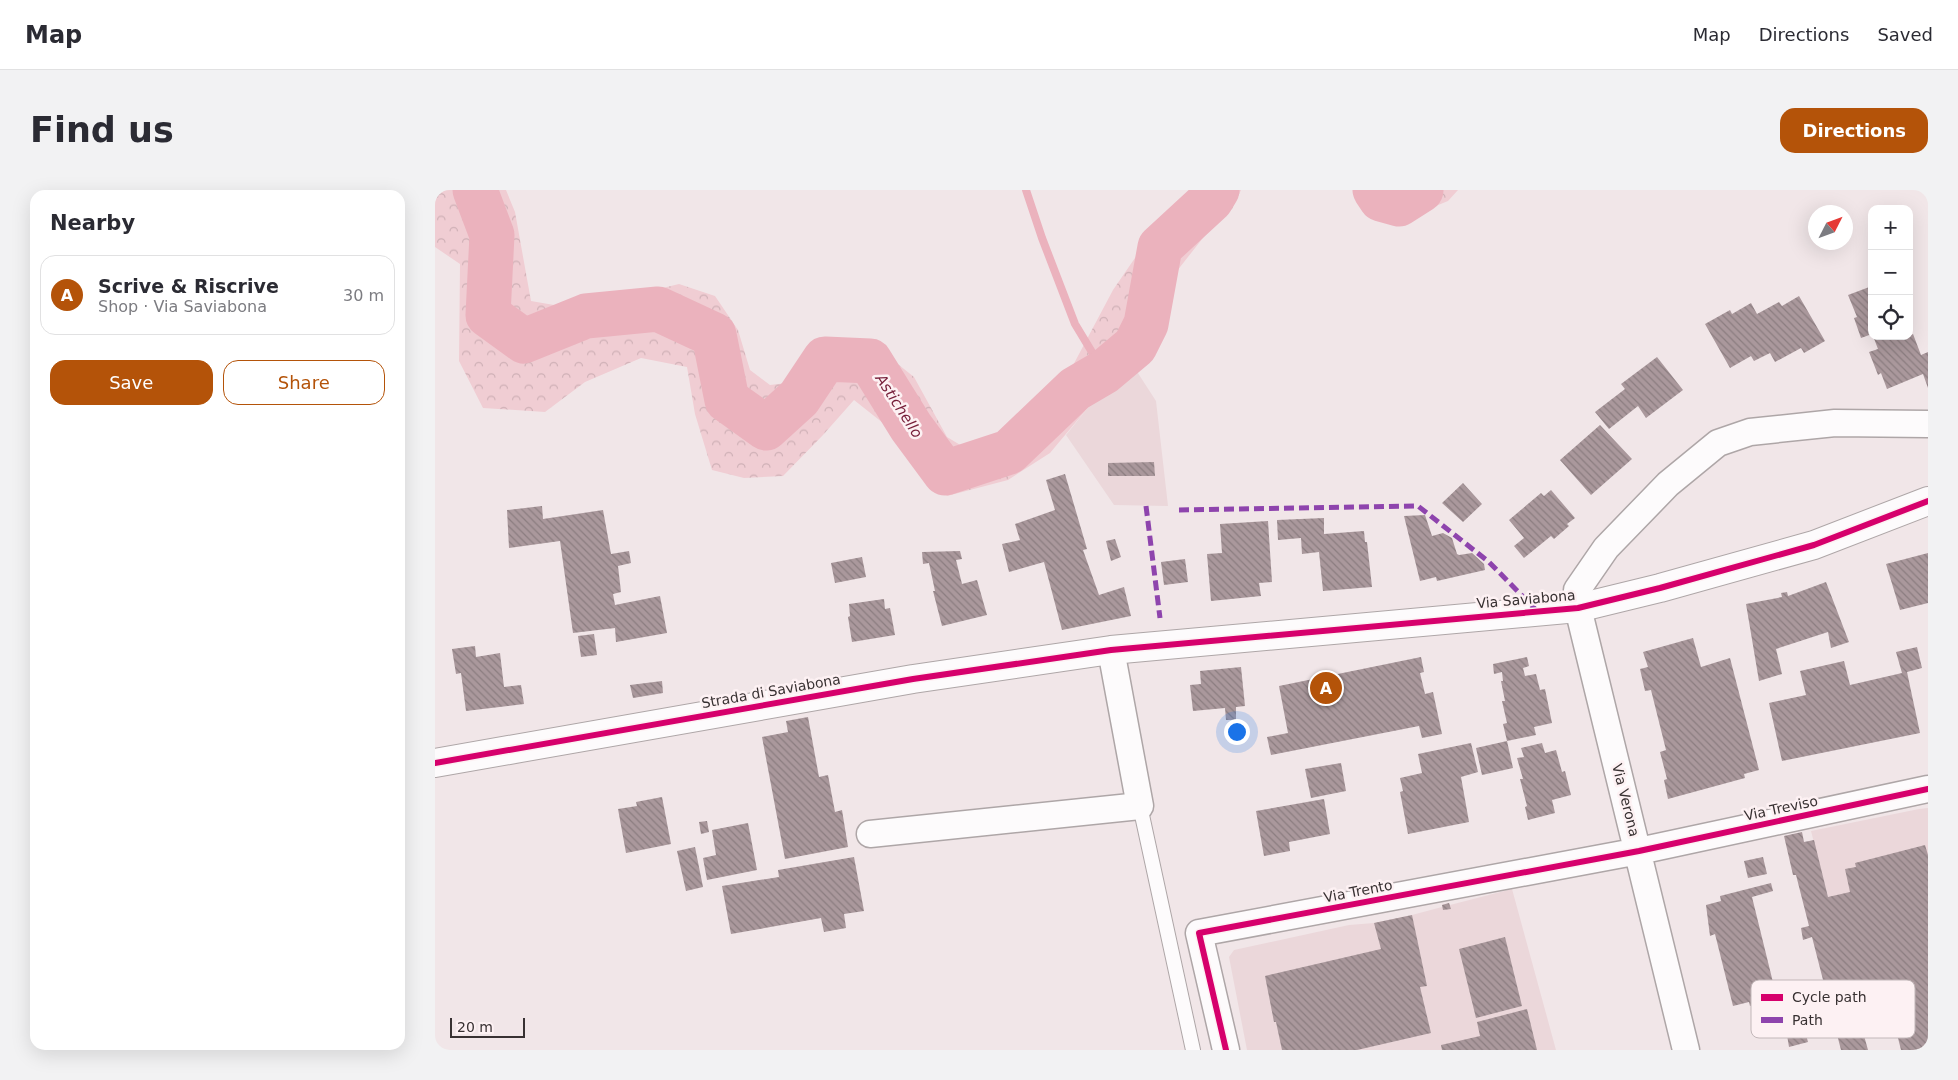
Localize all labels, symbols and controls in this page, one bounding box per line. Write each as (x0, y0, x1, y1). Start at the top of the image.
text: Map (25, 21, 82, 49)
text: Map (1693, 24, 1731, 45)
text: Directions (1759, 24, 1849, 45)
text: Saved (1877, 24, 1933, 45)
button: Directions (1780, 108, 1928, 153)
text: Find us (30, 110, 174, 150)
north arrow (1808, 205, 1853, 250)
map controls (1868, 205, 1913, 340)
button: + (1868, 205, 1913, 250)
text: Nearby (50, 211, 135, 235)
button: − (1868, 250, 1913, 295)
text: Scrive & Riscrive (98, 275, 279, 297)
text: A (61, 286, 73, 305)
text: 30 m (343, 286, 384, 305)
button: locate (1868, 295, 1913, 340)
text: Shop · Via Saviabona (98, 297, 267, 316)
button: Save (50, 360, 213, 405)
button: Share (223, 360, 385, 405)
water label: Astichello (871, 370, 926, 441)
street label: Via Saviabona (1476, 587, 1576, 611)
pin: A (1310, 669, 1342, 707)
street label: Strada di Saviabona (700, 671, 842, 711)
your location (1224, 719, 1250, 745)
street label: Via Verona (1609, 762, 1643, 838)
street label: Via Treviso (1743, 792, 1819, 824)
street label: Via Trento (1322, 876, 1394, 906)
legend (1751, 980, 1915, 1038)
text: Cycle path (1792, 989, 1867, 1005)
text: Path (1792, 1012, 1823, 1028)
scale bar (450, 1015, 525, 1038)
text: 20 m (457, 1019, 493, 1035)

